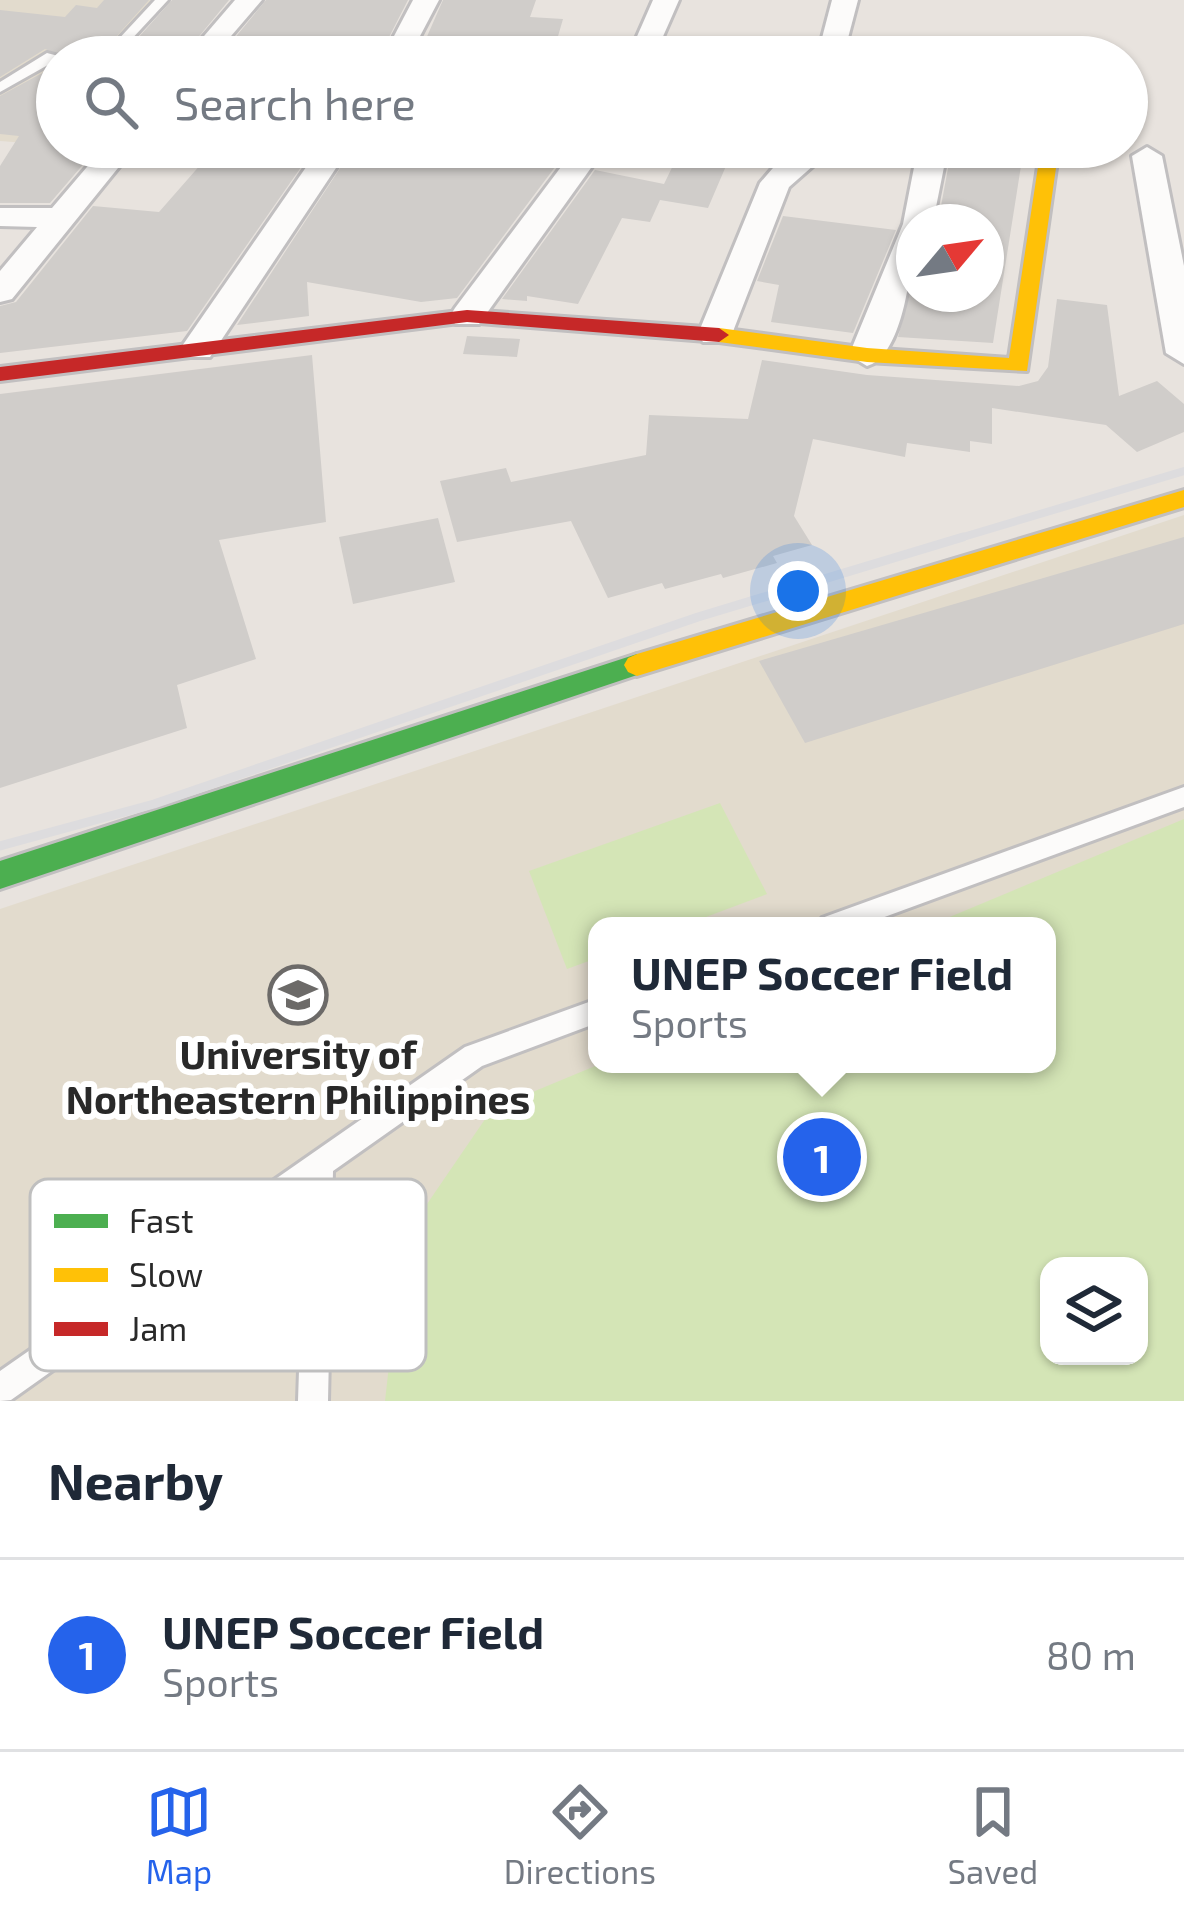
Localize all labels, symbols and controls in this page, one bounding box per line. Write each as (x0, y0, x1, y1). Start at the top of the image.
search box (36, 36, 1148, 168)
icon: search (78, 69, 144, 135)
text: Search here (174, 75, 416, 129)
north arrow (896, 204, 1004, 312)
your location (768, 561, 828, 621)
popup (588, 917, 1056, 1073)
text: UNEP Soccer Field (631, 945, 1013, 999)
school or university icon: University of Northeastern Philippines (267, 964, 329, 1026)
text: Sports (631, 999, 748, 1046)
place label: University of Northeastern Philippines (66, 1030, 530, 1122)
pin: 1 (783, 1112, 861, 1202)
legend (30, 1179, 426, 1371)
text: Fast (129, 1200, 193, 1240)
text: Slow (129, 1254, 203, 1294)
map controls (1040, 1257, 1148, 1365)
button: layers (1040, 1257, 1148, 1365)
text: Jam (129, 1308, 187, 1348)
text: Nearby (48, 1449, 223, 1510)
text: UNEP Soccer Field (162, 1604, 544, 1658)
text: 1 (79, 1631, 95, 1678)
text: 80 m (1046, 1631, 1136, 1678)
text: Sports (162, 1658, 279, 1705)
tab: Map (146, 1779, 212, 1891)
tab: Directions (504, 1779, 656, 1891)
tab: Saved (948, 1779, 1038, 1891)

